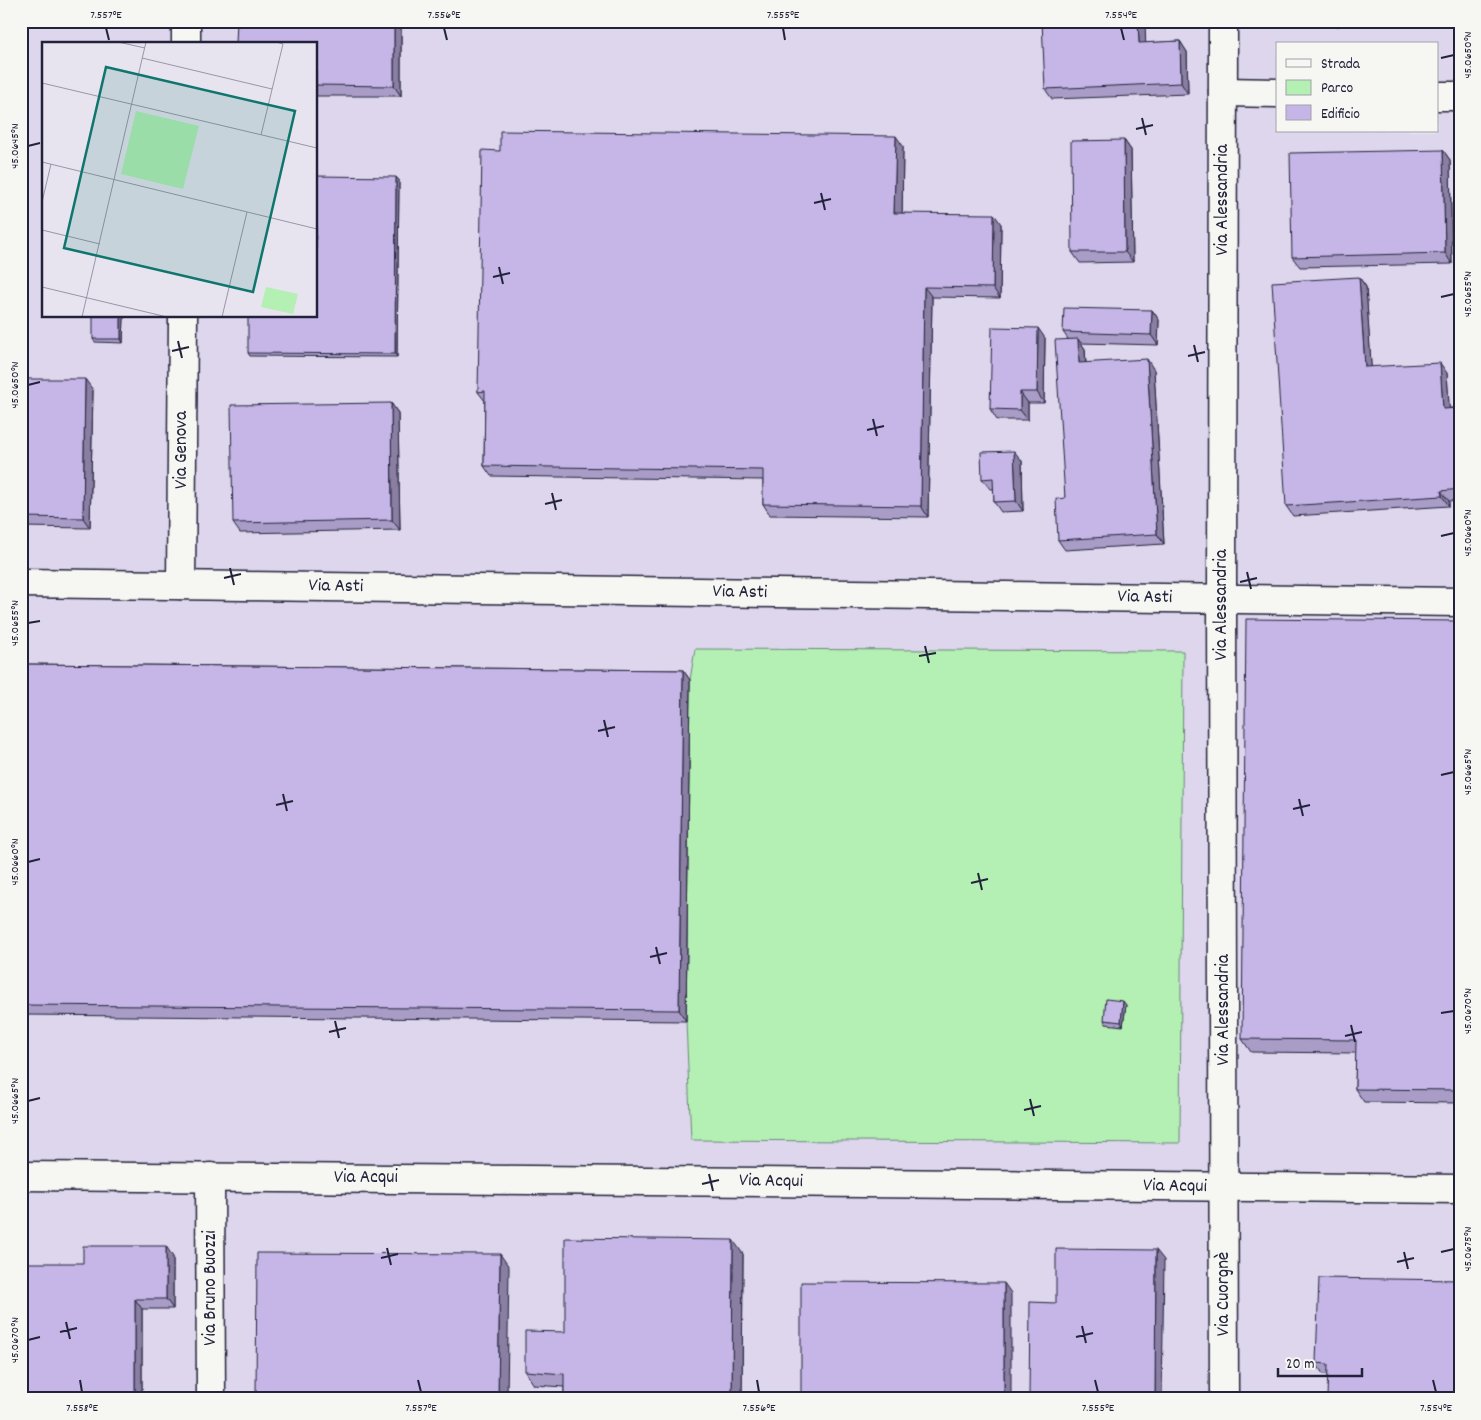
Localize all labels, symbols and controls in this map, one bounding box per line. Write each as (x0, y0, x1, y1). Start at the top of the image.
text: 7.557°E (90, 7, 122, 24)
text: 7.556°E (428, 7, 461, 24)
text: 7.555°E (767, 7, 800, 24)
text: 7.554°E (1105, 7, 1138, 24)
text: 45.0650°N (1460, 32, 1477, 78)
inset map (42, 42, 318, 318)
legend (1276, 42, 1438, 132)
text: Strada (1321, 54, 1361, 76)
text: Parco (1321, 78, 1353, 100)
text: Edificio (1321, 104, 1360, 126)
text: 45.0645°N (7, 123, 24, 169)
street label: Via Alessandria (1210, 143, 1237, 256)
text: 45.0655°N (1460, 271, 1477, 317)
text: 45.0650°N (7, 362, 24, 408)
street label: Via Genova (169, 410, 196, 489)
text: 45.0660°N (1460, 509, 1477, 557)
street label: Via Alessandria (1209, 548, 1236, 661)
street label: Via Asti (308, 573, 364, 601)
street label: Via Asti (712, 579, 768, 607)
street label: Via Asti (1117, 584, 1173, 612)
text: 45.0655°N (7, 600, 24, 646)
text: 45.0665°N (1460, 749, 1477, 795)
text: 45.0660°N (7, 838, 24, 886)
street label: Via Alessandria (1211, 953, 1238, 1066)
text: 45.0670°N (1460, 988, 1477, 1034)
text: 45.0665°N (7, 1078, 24, 1124)
street label: Via Acqui (334, 1165, 399, 1192)
street label: Via Acqui (739, 1168, 804, 1196)
street label: Via Acqui (1143, 1173, 1208, 1201)
text: 45.0675°N (1460, 1226, 1477, 1271)
street label: Via Bruno Buozzi (198, 1230, 225, 1346)
street label: Via Cuorgnè (1211, 1252, 1238, 1336)
text: 45.0670°N (7, 1317, 24, 1363)
scale bar (1278, 1345, 1362, 1377)
text: 20 m (1286, 1354, 1314, 1376)
text: 7.558°E (66, 1400, 98, 1417)
text: 7.557°E (405, 1400, 437, 1417)
text: 7.556°E (743, 1400, 776, 1417)
text: 7.555°E (1082, 1400, 1115, 1417)
text: 7.554°E (1420, 1400, 1453, 1417)

